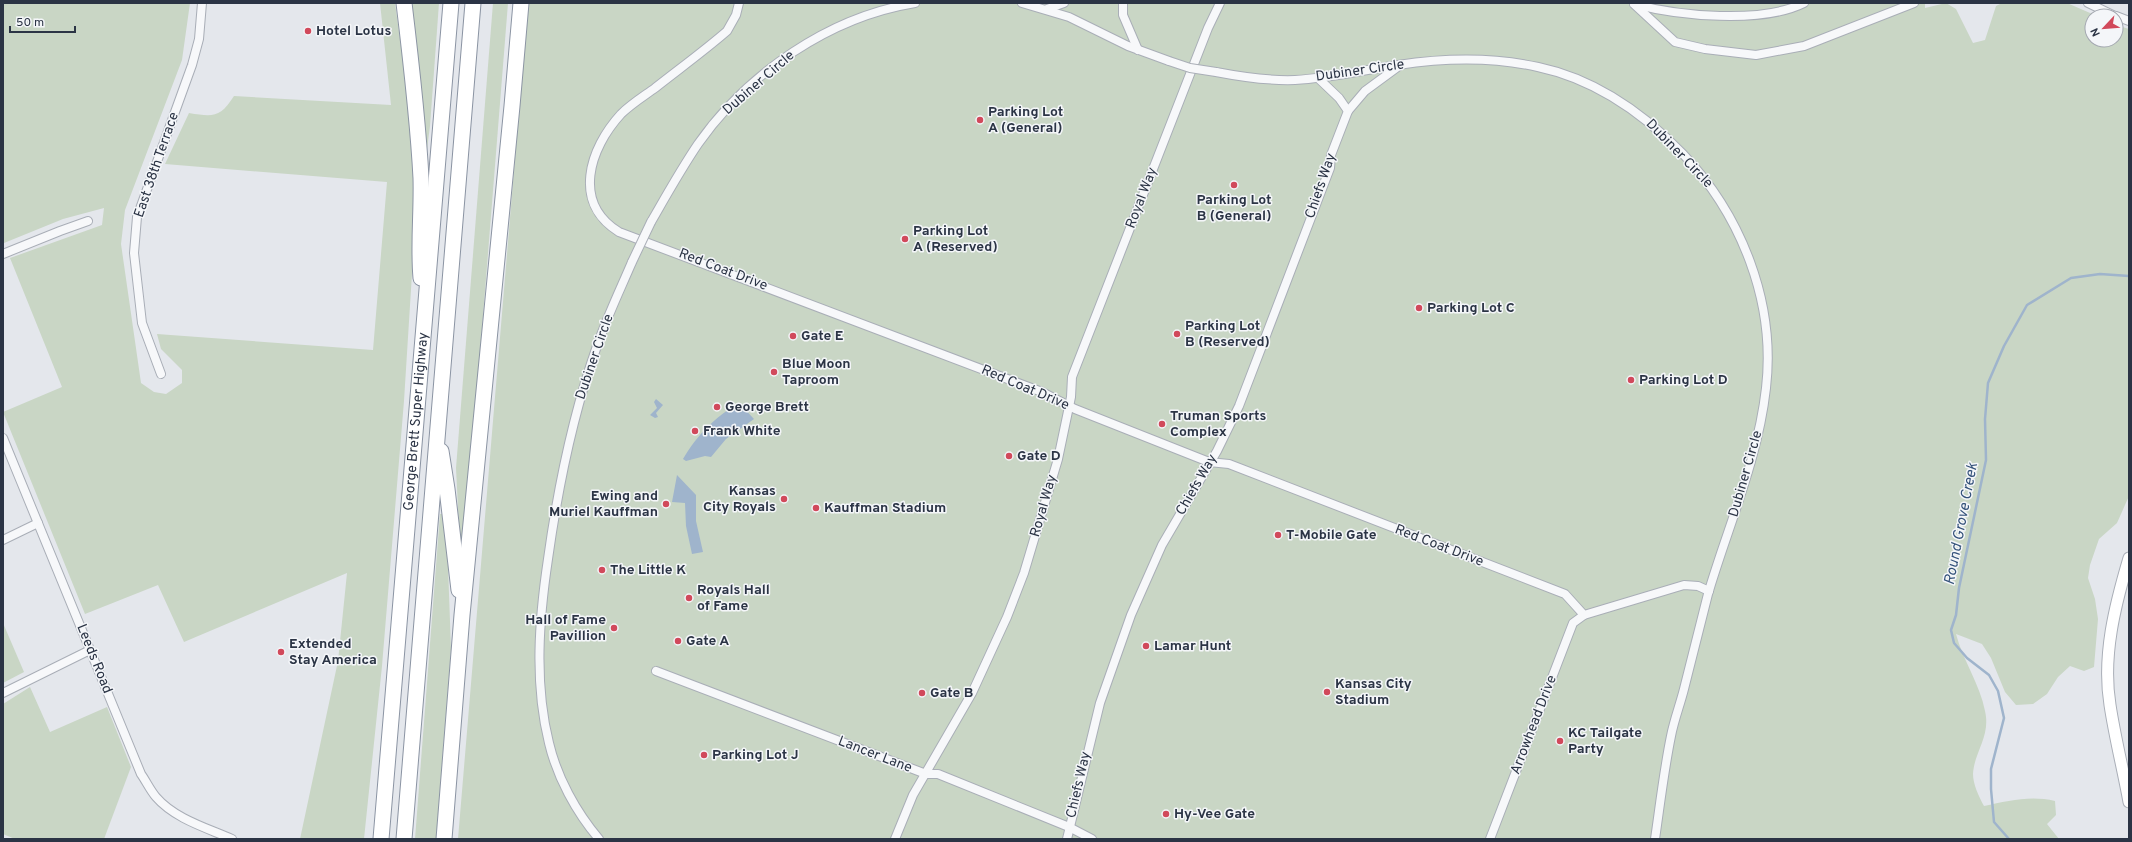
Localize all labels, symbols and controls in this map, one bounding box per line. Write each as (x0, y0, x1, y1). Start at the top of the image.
scale bar (10, 8, 75, 34)
north arrow (2084, 8, 2124, 48)
text: 50 m (16, 15, 44, 31)
place label: Hotel Lotus (316, 23, 391, 40)
text: N (2088, 25, 2104, 39)
marker: Hotel Lotus (303, 26, 313, 36)
street label: Dubiner Circle (720, 47, 798, 119)
street label: Dubiner Circle (1315, 56, 1405, 86)
place label: Parking Lot A (General) (988, 104, 1063, 137)
street label: East 38th Terrace (131, 110, 183, 220)
marker: Parking Lot A (General) (975, 115, 985, 125)
street label: Dubiner Circle (1642, 116, 1716, 192)
street label: Chiefs Way (1302, 151, 1340, 221)
street label: Royal Way (1123, 165, 1161, 231)
marker: Parking Lot B (General) (1229, 180, 1239, 190)
place label: Parking Lot B (General) (1196, 192, 1272, 225)
place label: Parking Lot A (Reserved) (913, 223, 998, 256)
marker: Parking Lot A (Reserved) (900, 234, 910, 244)
street label: Red Coat Drive (676, 245, 770, 295)
place label: Parking Lot C (1427, 300, 1515, 317)
marker: Parking Lot C (1414, 303, 1424, 313)
street label: Dubiner Circle (572, 312, 618, 402)
place label: Parking Lot B (Reserved) (1185, 318, 1270, 351)
place label: Gate E (801, 328, 844, 345)
marker: Parking Lot B (Reserved) (1172, 329, 1182, 339)
marker: Gate E (788, 331, 798, 341)
street label: George Brett Super Highway (400, 332, 432, 511)
place label: Blue Moon Taproom (782, 356, 851, 389)
street label: Red Coat Drive (978, 362, 1072, 414)
marker: Blue Moon Taproom (769, 367, 779, 377)
place label: Parking Lot D (1639, 372, 1728, 389)
marker: Parking Lot D (1626, 375, 1636, 385)
place label: George Brett (725, 399, 809, 416)
marker: George Brett (712, 402, 722, 412)
place label: Truman Sports Complex (1170, 408, 1266, 441)
marker: Truman Sports Complex (1157, 419, 1167, 429)
place label: Frank White (703, 423, 781, 440)
marker: Frank White (690, 426, 700, 436)
street label: Dubiner Circle (1726, 429, 1766, 519)
place label: Gate D (1017, 448, 1061, 465)
marker: Gate D (1004, 451, 1014, 461)
street label: Chiefs Way (1173, 451, 1221, 519)
water label: Round Grove Creek (1941, 461, 1983, 587)
street label: Royal Way (1027, 473, 1061, 539)
place label: Kansas City Royals (703, 483, 776, 516)
place label: Ewing and Muriel Kauffman (549, 488, 658, 521)
marker: Kansas City Royals (779, 494, 789, 504)
marker: Ewing and Muriel Kauffman (661, 499, 671, 509)
place label: Kauffman Stadium (824, 500, 946, 517)
marker: Kauffman Stadium (811, 503, 821, 513)
street label: Red Coat Drive (1392, 521, 1486, 571)
place label: T-Mobile Gate (1286, 527, 1377, 544)
marker: T-Mobile Gate (1273, 530, 1283, 540)
place label: The Little K (610, 562, 686, 579)
marker: The Little K (597, 565, 607, 575)
place label: Royals Hall of Fame (697, 582, 770, 615)
marker: Royals Hall of Fame (684, 593, 694, 603)
place label: Hall of Fame Pavillion (525, 612, 606, 645)
street label: Leeds Road (72, 622, 116, 696)
marker: Hall of Fame Pavillion (609, 623, 619, 633)
place label: Gate A (686, 633, 729, 650)
place label: Extended Stay America (289, 636, 377, 669)
marker: Gate A (673, 636, 683, 646)
place label: Lamar Hunt (1154, 638, 1231, 655)
marker: Lamar Hunt (1141, 641, 1151, 651)
marker: Extended Stay America (276, 647, 286, 657)
street label: Arrowhead Drive (1507, 673, 1561, 777)
place label: Kansas City Stadium (1335, 676, 1412, 709)
place label: Gate B (930, 685, 974, 702)
marker: Kansas City Stadium (1322, 687, 1332, 697)
marker: Gate B (917, 688, 927, 698)
place label: KC Tailgate Party (1568, 725, 1642, 758)
street label: Lancer Lane (836, 733, 914, 777)
marker: KC Tailgate Party (1555, 736, 1565, 746)
place label: Parking Lot J (712, 747, 799, 764)
marker: Parking Lot J (699, 750, 709, 760)
street label: Chiefs Way (1063, 750, 1095, 820)
place label: Hy-Vee Gate (1174, 806, 1255, 823)
marker: Hy-Vee Gate (1161, 809, 1171, 819)

